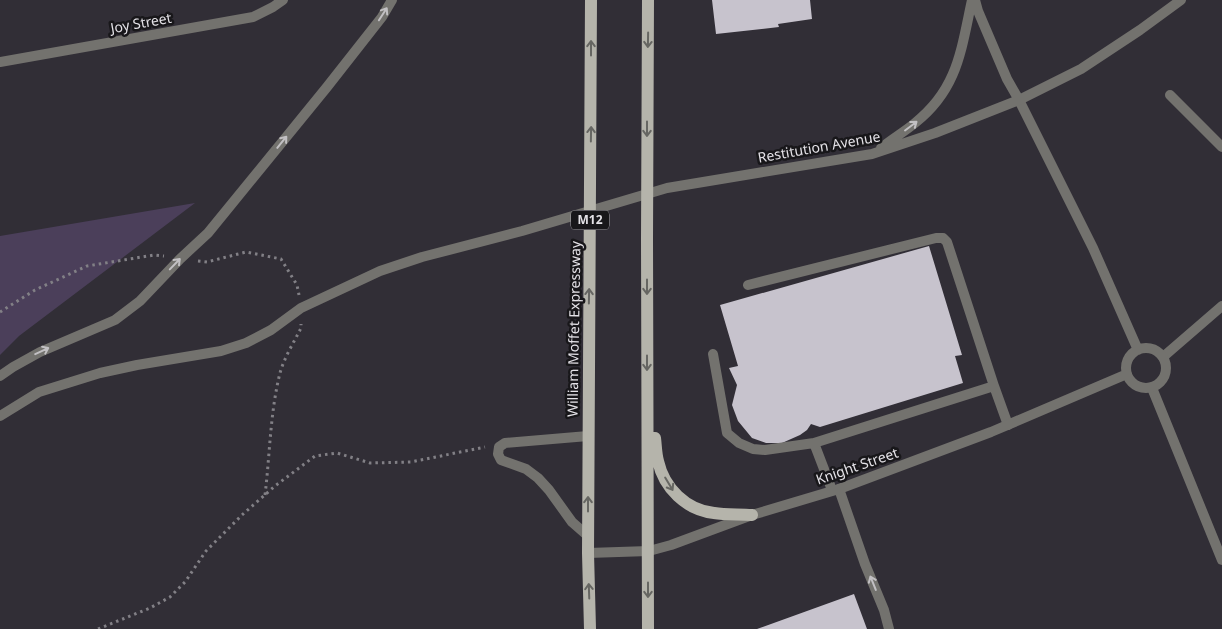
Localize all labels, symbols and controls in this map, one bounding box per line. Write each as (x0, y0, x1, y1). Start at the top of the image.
street label: Joy Street (107, 8, 173, 38)
one-way arrow (378, 8, 388, 22)
one-way arrow (643, 32, 653, 48)
one-way arrow (586, 40, 596, 56)
one-way arrow (642, 120, 652, 136)
one-way arrow (904, 120, 917, 131)
one-way arrow (586, 126, 596, 142)
street label: Restitution Avenue (756, 126, 882, 167)
one-way arrow (277, 135, 288, 148)
road number: M12 (571, 210, 609, 230)
street label: William Moffet Expressway (562, 240, 585, 417)
one-way arrow (169, 257, 181, 270)
one-way arrow (642, 279, 652, 295)
one-way arrow (584, 289, 594, 305)
one-way arrow (34, 346, 49, 356)
one-way arrow (643, 355, 652, 371)
street label: Knight Street (813, 443, 901, 489)
one-way arrow (664, 477, 674, 492)
one-way arrow (583, 496, 593, 512)
one-way arrow (867, 576, 877, 591)
one-way arrow (643, 582, 653, 598)
one-way arrow (584, 583, 594, 600)

